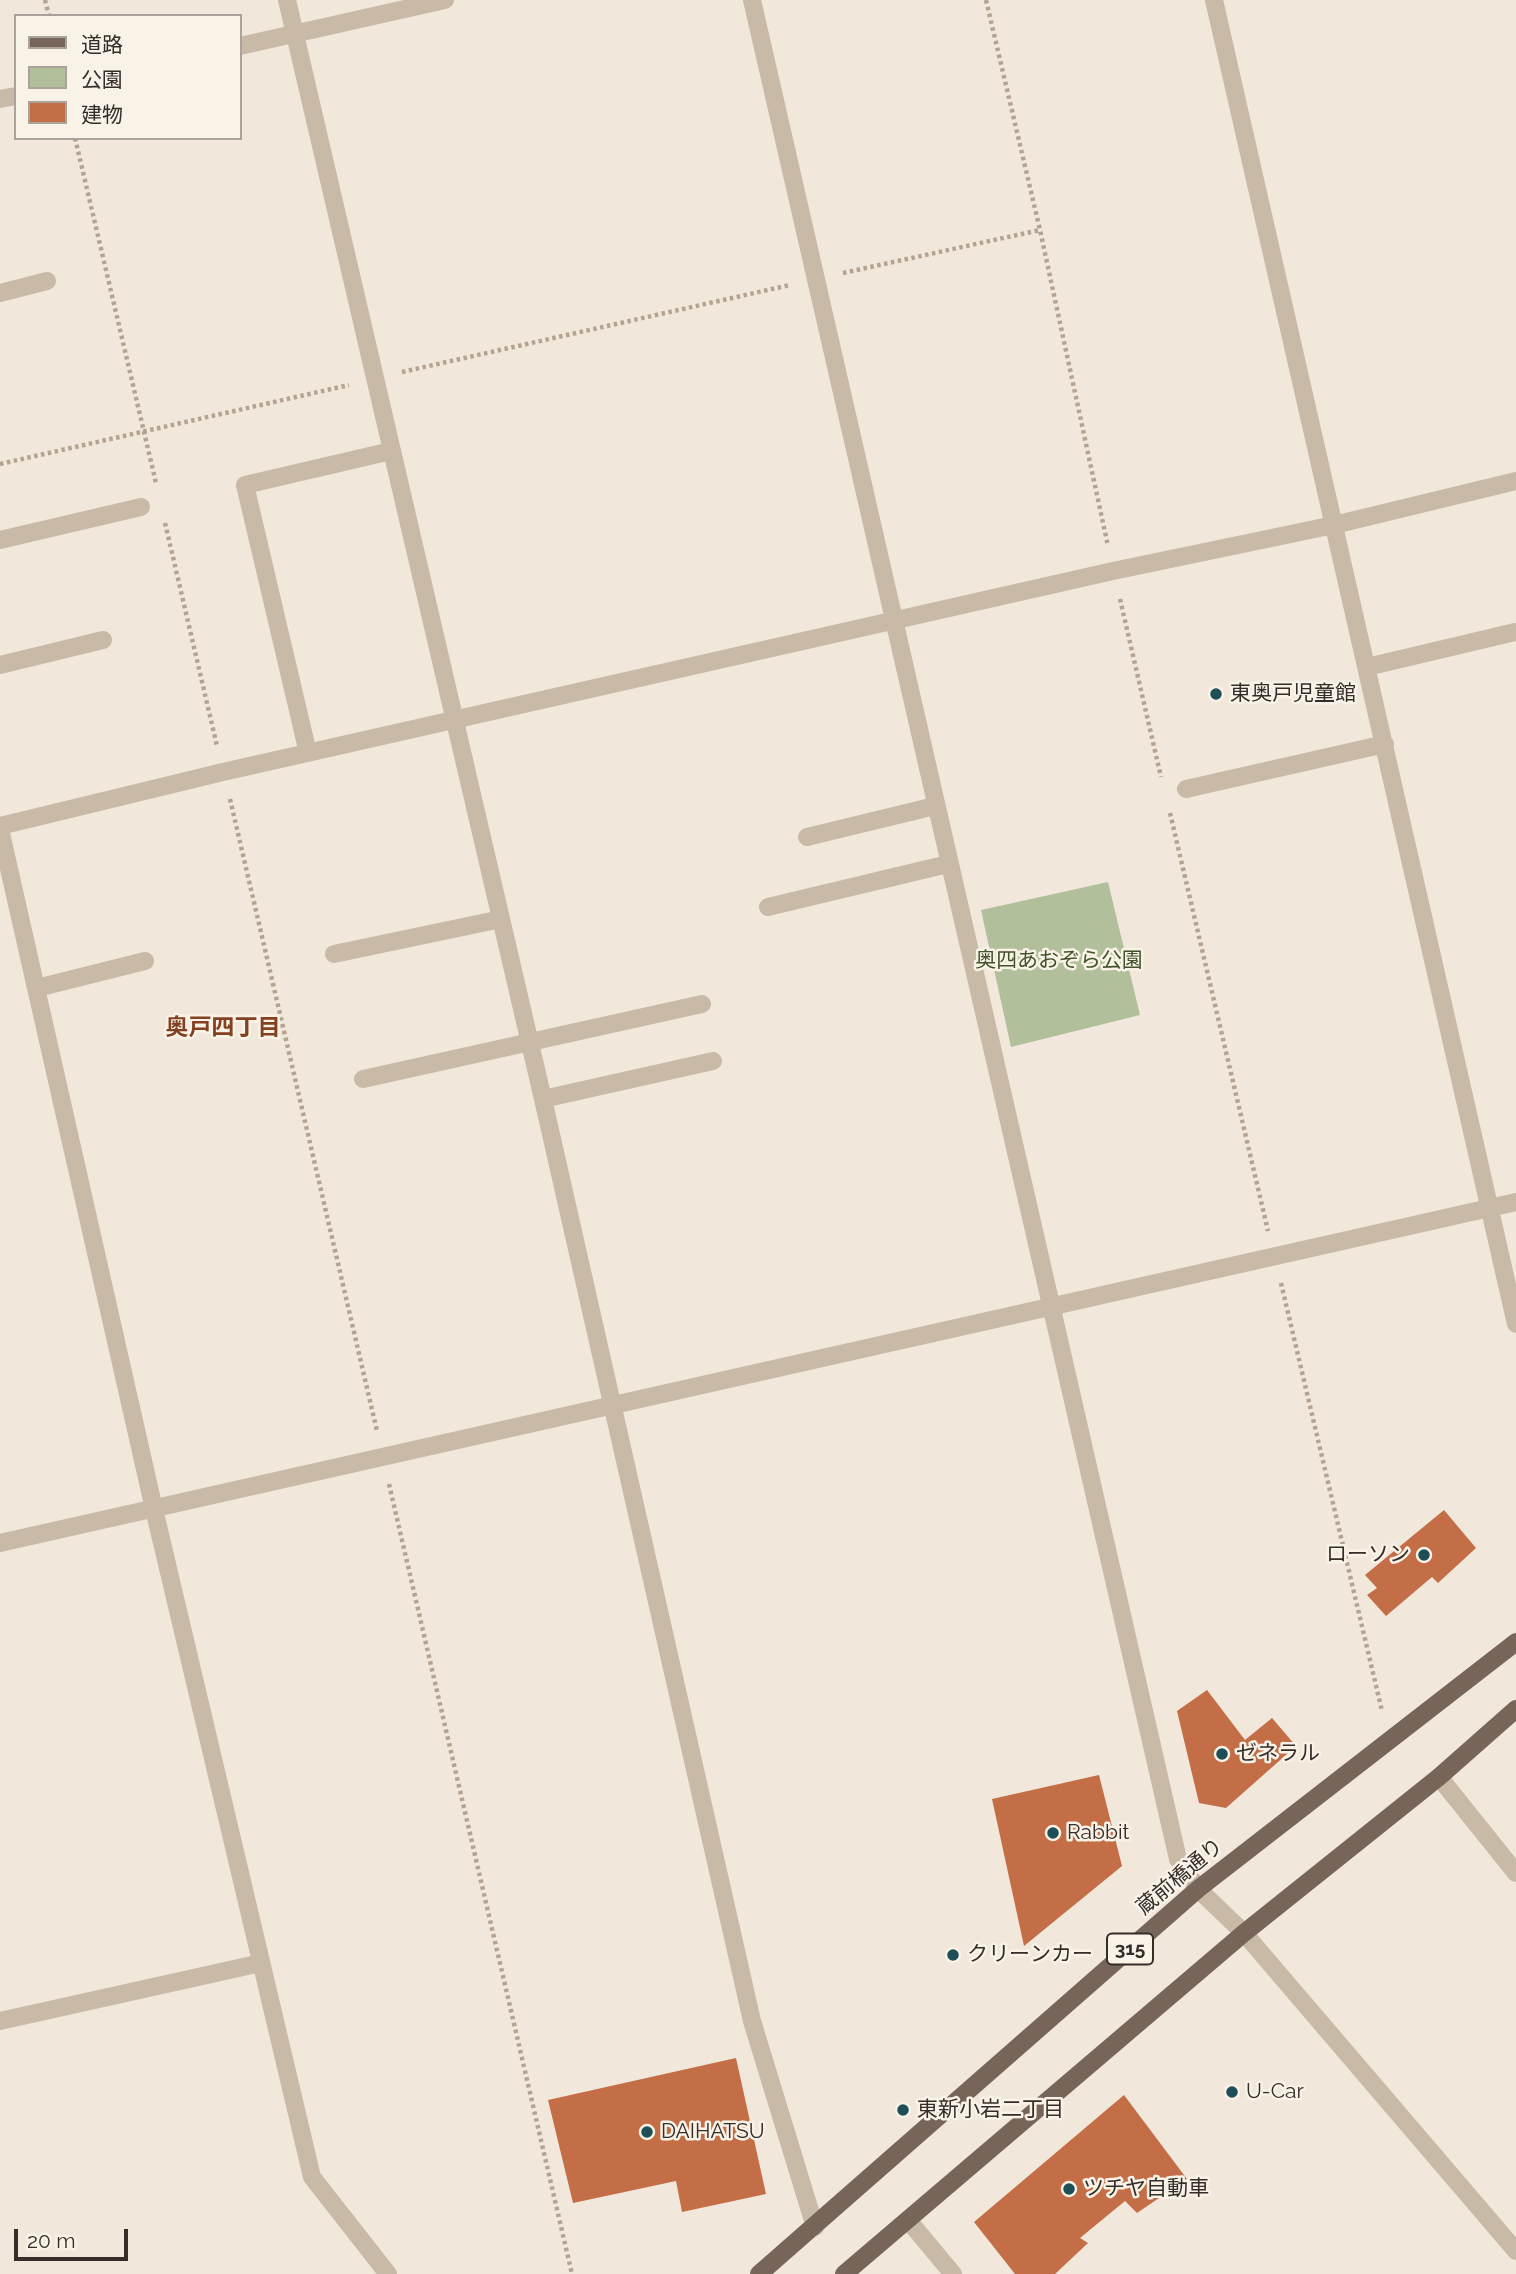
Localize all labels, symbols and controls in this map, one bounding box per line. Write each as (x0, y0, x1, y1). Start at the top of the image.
legend (14, 14, 242, 140)
text: 道路 (81, 32, 123, 57)
text: 公園 (81, 67, 123, 92)
text: 建物 (81, 102, 123, 127)
place label: 東奥戸児童館 (1230, 681, 1356, 707)
marker: 東奥戸児童館 (1208, 686, 1224, 702)
park label: 奥四あおぞら公園 (975, 948, 1143, 974)
district label: 奥戸四丁目 (166, 1014, 280, 1042)
place label: ローソン (1326, 1542, 1410, 1568)
marker: ローソン (1416, 1547, 1432, 1563)
place label: ゼネラル (1236, 1741, 1320, 1767)
marker: ゼネラル (1214, 1746, 1230, 1762)
place label: Rabbit (1067, 1820, 1130, 1846)
marker: Rabbit (1045, 1825, 1061, 1841)
street label: 蔵前橋通り (1132, 1834, 1228, 1920)
road number: 315 (1107, 1934, 1153, 1965)
place label: クリーンカー (967, 1942, 1093, 1968)
marker: クリーンカー (945, 1947, 961, 1963)
place label: U-Car (1246, 2079, 1304, 2105)
marker: U-Car (1224, 2084, 1240, 2100)
place label: 東新小岩二丁目 (917, 2097, 1064, 2123)
marker: 東新小岩二丁目 (895, 2102, 911, 2118)
place label: DAIHATSU (661, 2119, 765, 2145)
marker: DAIHATSU (639, 2124, 655, 2140)
place label: ツチヤ自動車 (1083, 2176, 1209, 2202)
marker: ツチヤ自動車 (1061, 2181, 1077, 2197)
scale bar (18, 2214, 131, 2258)
text: 20 m (27, 2228, 75, 2253)

